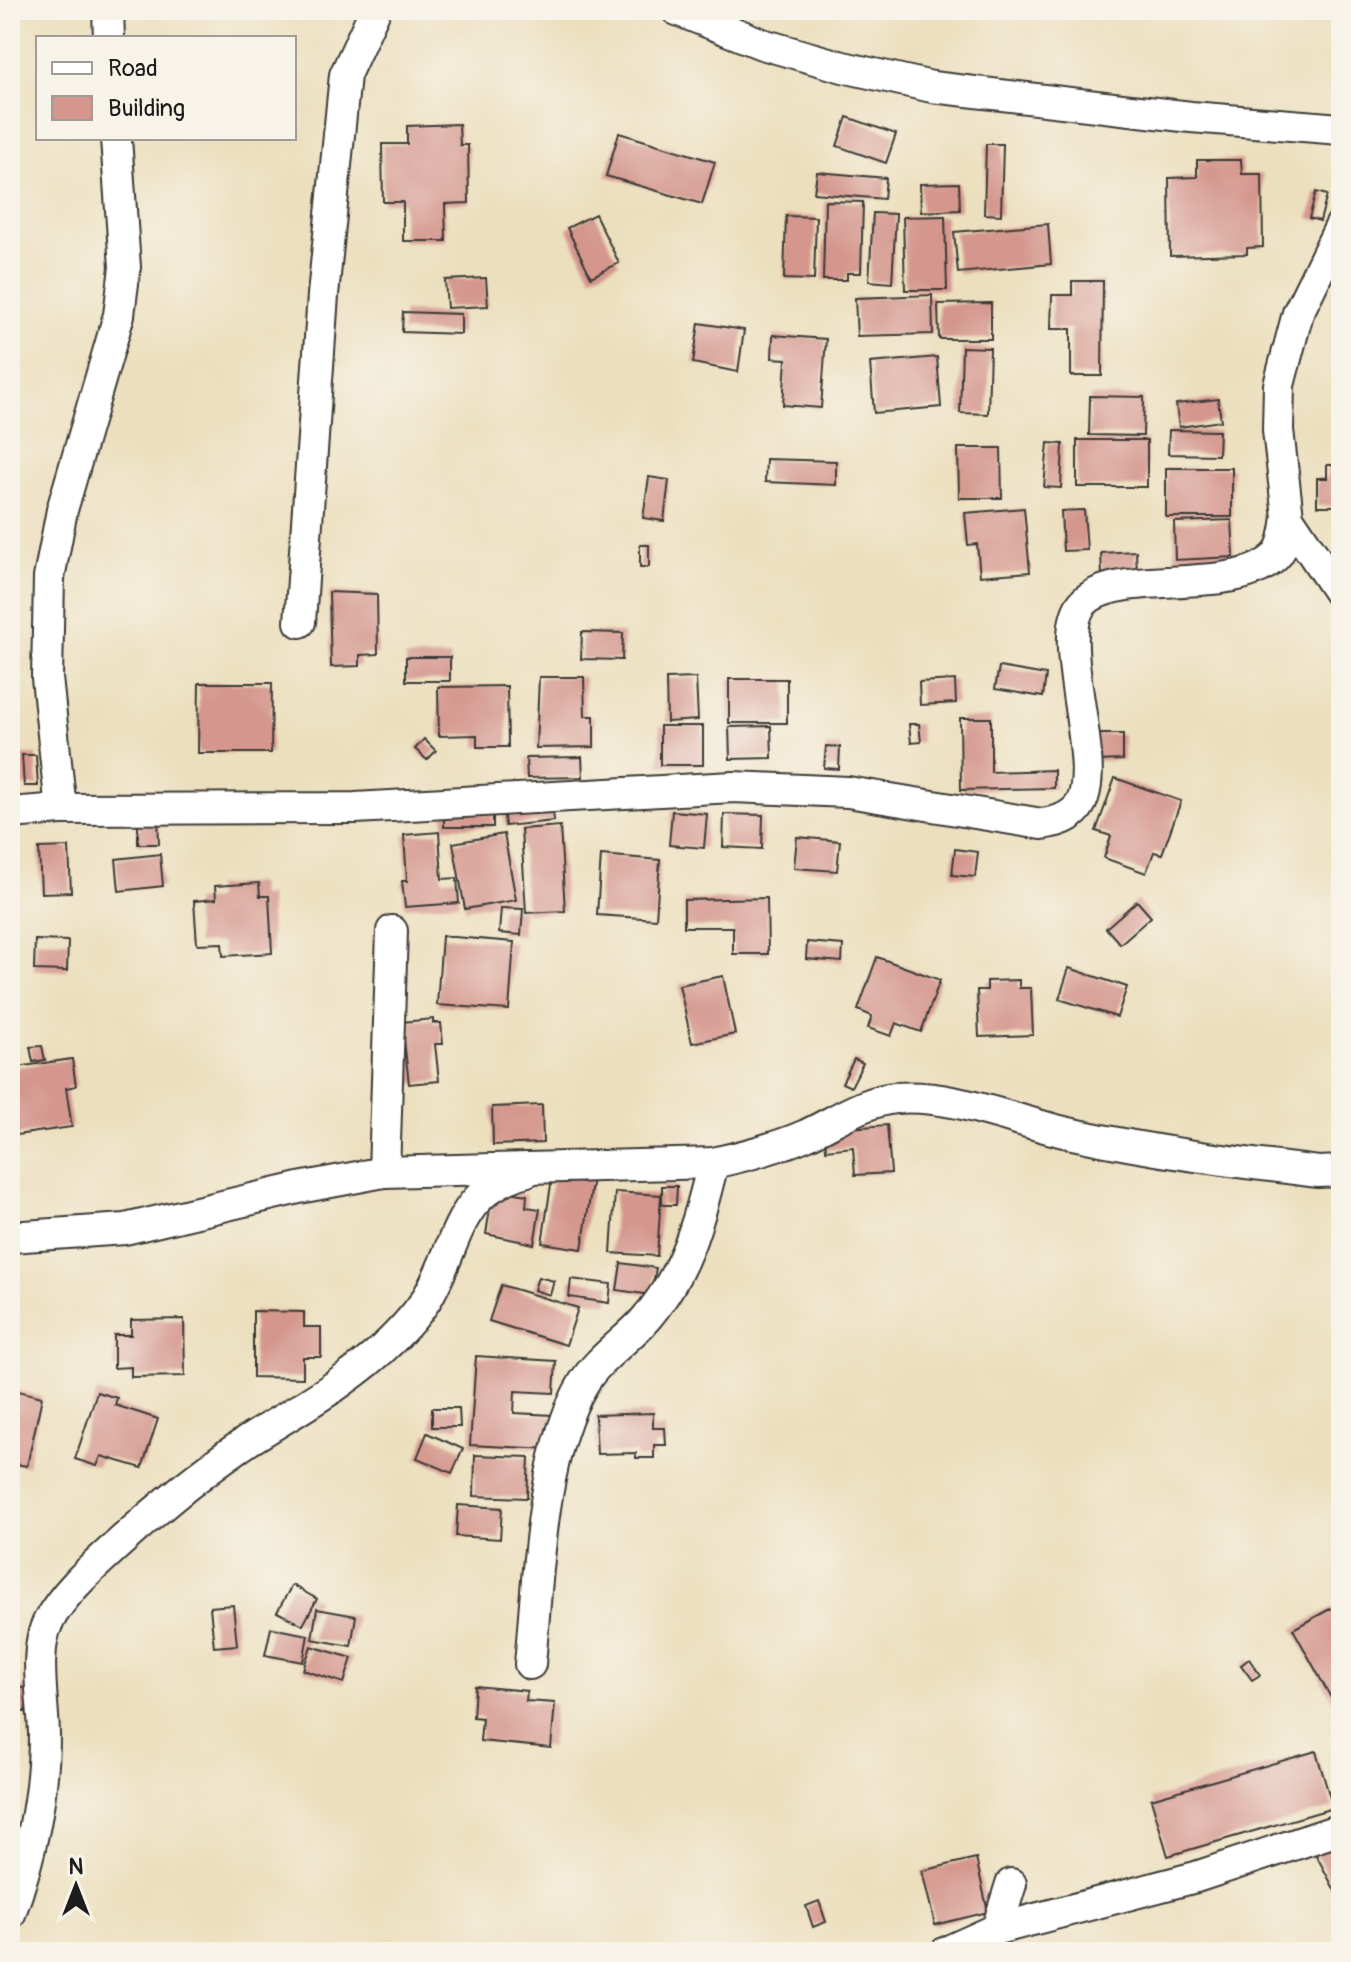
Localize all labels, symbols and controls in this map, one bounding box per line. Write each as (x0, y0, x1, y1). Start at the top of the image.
legend (36, 36, 296, 140)
text: Road (108, 54, 158, 83)
text: Building (108, 94, 185, 123)
north arrow (36, 1846, 116, 1926)
text: N (69, 1853, 84, 1881)

